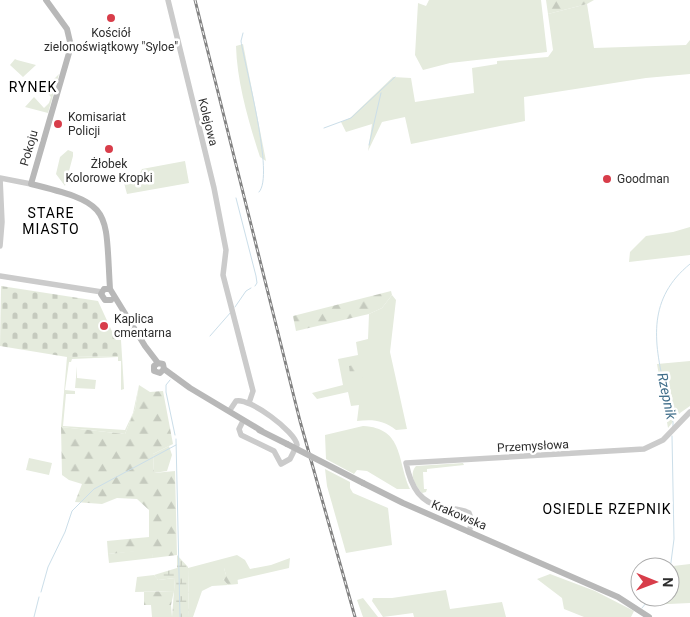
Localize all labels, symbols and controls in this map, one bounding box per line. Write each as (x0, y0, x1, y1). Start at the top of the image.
marker: Kościół zielonoświątkowy "Syloe" (105, 12, 117, 24)
place label: Kościół zielonoświątkowy "Syloe" (44, 26, 178, 54)
district label: RYNEK (9, 79, 57, 95)
street label: Kolejowa (195, 97, 221, 147)
place label: Komisariat Policji (68, 110, 126, 138)
marker: Komisariat Policji (52, 118, 64, 130)
street label: Pokoju (17, 128, 41, 168)
marker: Żłobek Kolorowe Kropki (103, 143, 115, 155)
place label: Żłobek Kolorowe Kropki (65, 156, 153, 185)
place label: Goodman (617, 172, 669, 186)
marker: Goodman (601, 173, 613, 185)
district label: STARE MIASTO (22, 205, 80, 237)
place label: Kaplica cmentarna (114, 312, 171, 340)
marker: Kaplica cmentarna (98, 320, 110, 332)
water label: Rzepnik (654, 371, 680, 422)
street label: Przemysłowa (497, 437, 569, 455)
street label: Krakowska (429, 497, 489, 533)
district label: OSIEDLE RZEPNIK (542, 501, 672, 517)
north arrow (630, 557, 680, 607)
text: N (660, 577, 676, 587)

